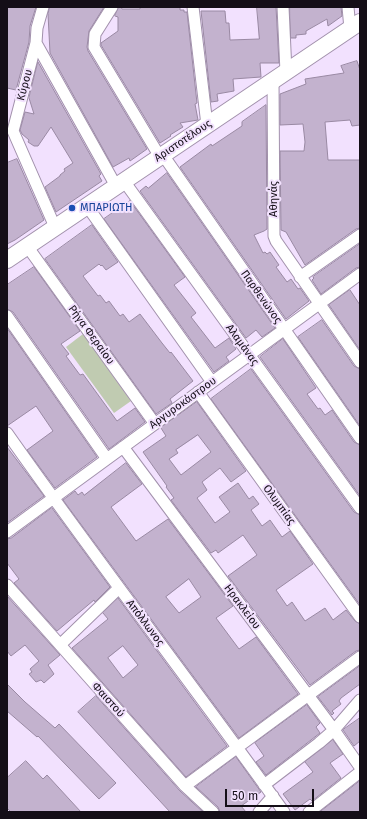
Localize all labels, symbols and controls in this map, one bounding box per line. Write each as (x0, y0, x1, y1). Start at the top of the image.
street label: Κύρου (15, 68, 35, 102)
street label: Αριστοτέλους (152, 117, 214, 165)
street label: Αθηνάς (267, 181, 281, 217)
place label: ΜΠΑΡΙΩΤΗ (80, 201, 132, 215)
marker: ΜΠΑΡΙΩΤΗ (67, 203, 77, 213)
street label: Παρθενώνος (238, 268, 284, 326)
street label: Ρήγα Φεραίου (65, 303, 117, 367)
street label: Αλαμάνας (223, 322, 261, 368)
street label: Αργυροκάστρου (147, 374, 219, 432)
street label: Ολυμπίας (260, 482, 298, 528)
street label: Ηρακλείου (221, 582, 263, 632)
street label: Απόλλωνος (123, 597, 167, 649)
street label: Φαιστού (89, 680, 127, 720)
scale bar (227, 781, 316, 807)
text: 50 m (232, 789, 258, 803)

